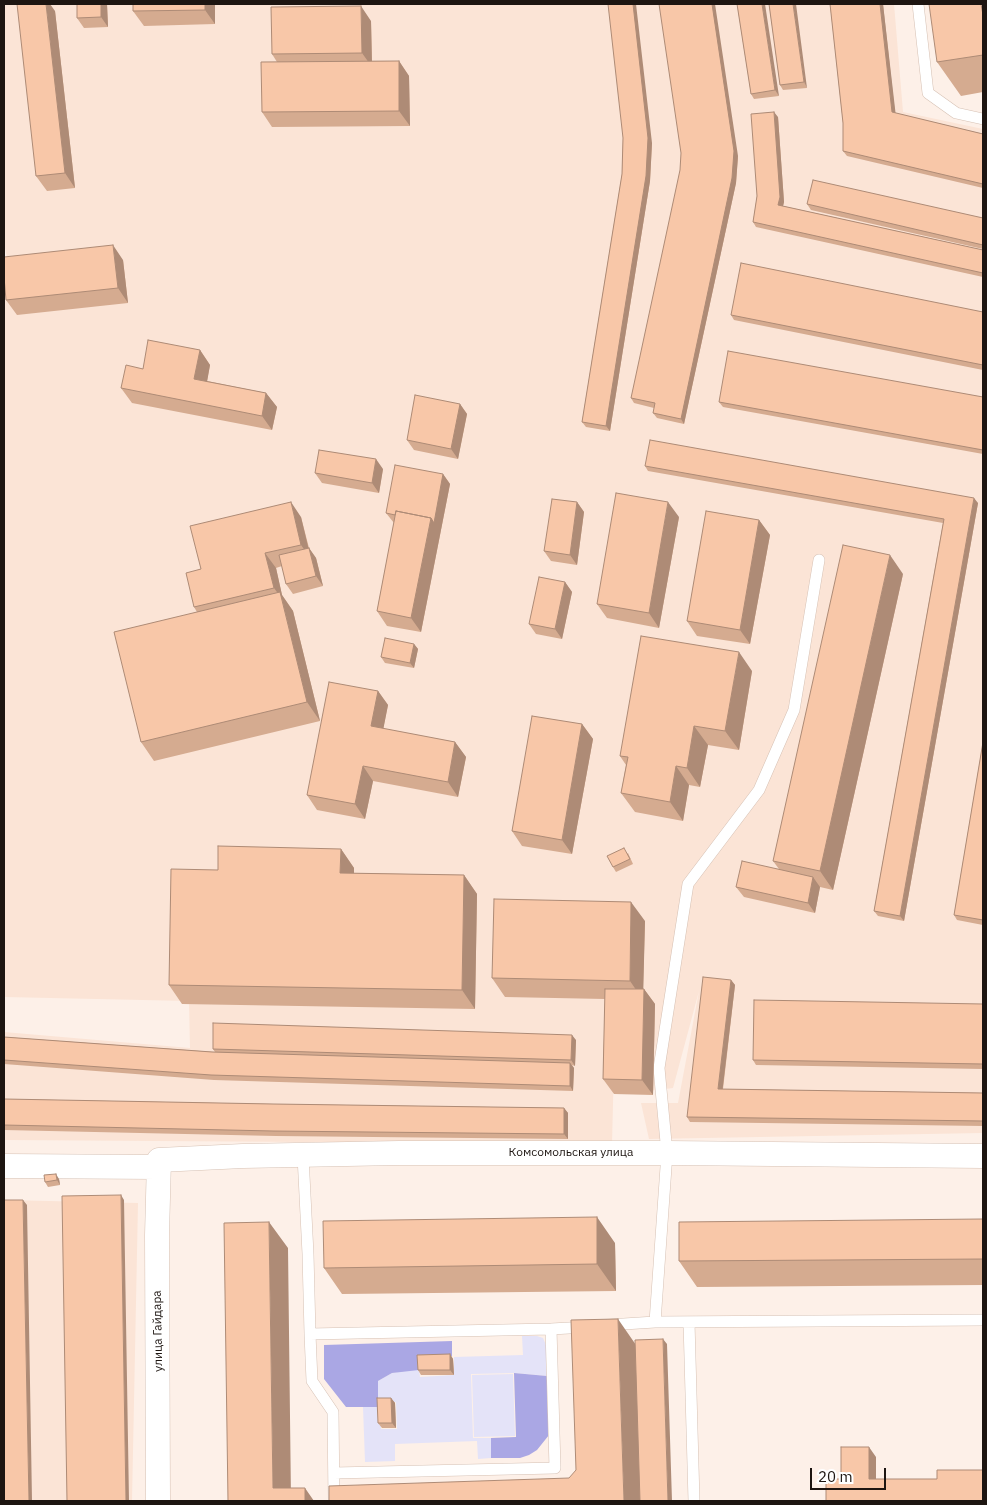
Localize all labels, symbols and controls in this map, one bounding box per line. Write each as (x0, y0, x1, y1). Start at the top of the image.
street label: Комсомольская улица (509, 1146, 633, 1160)
street label: улица Гайдара (150, 1290, 166, 1372)
scale bar (812, 1458, 888, 1490)
text: 20 m (818, 1467, 853, 1486)

